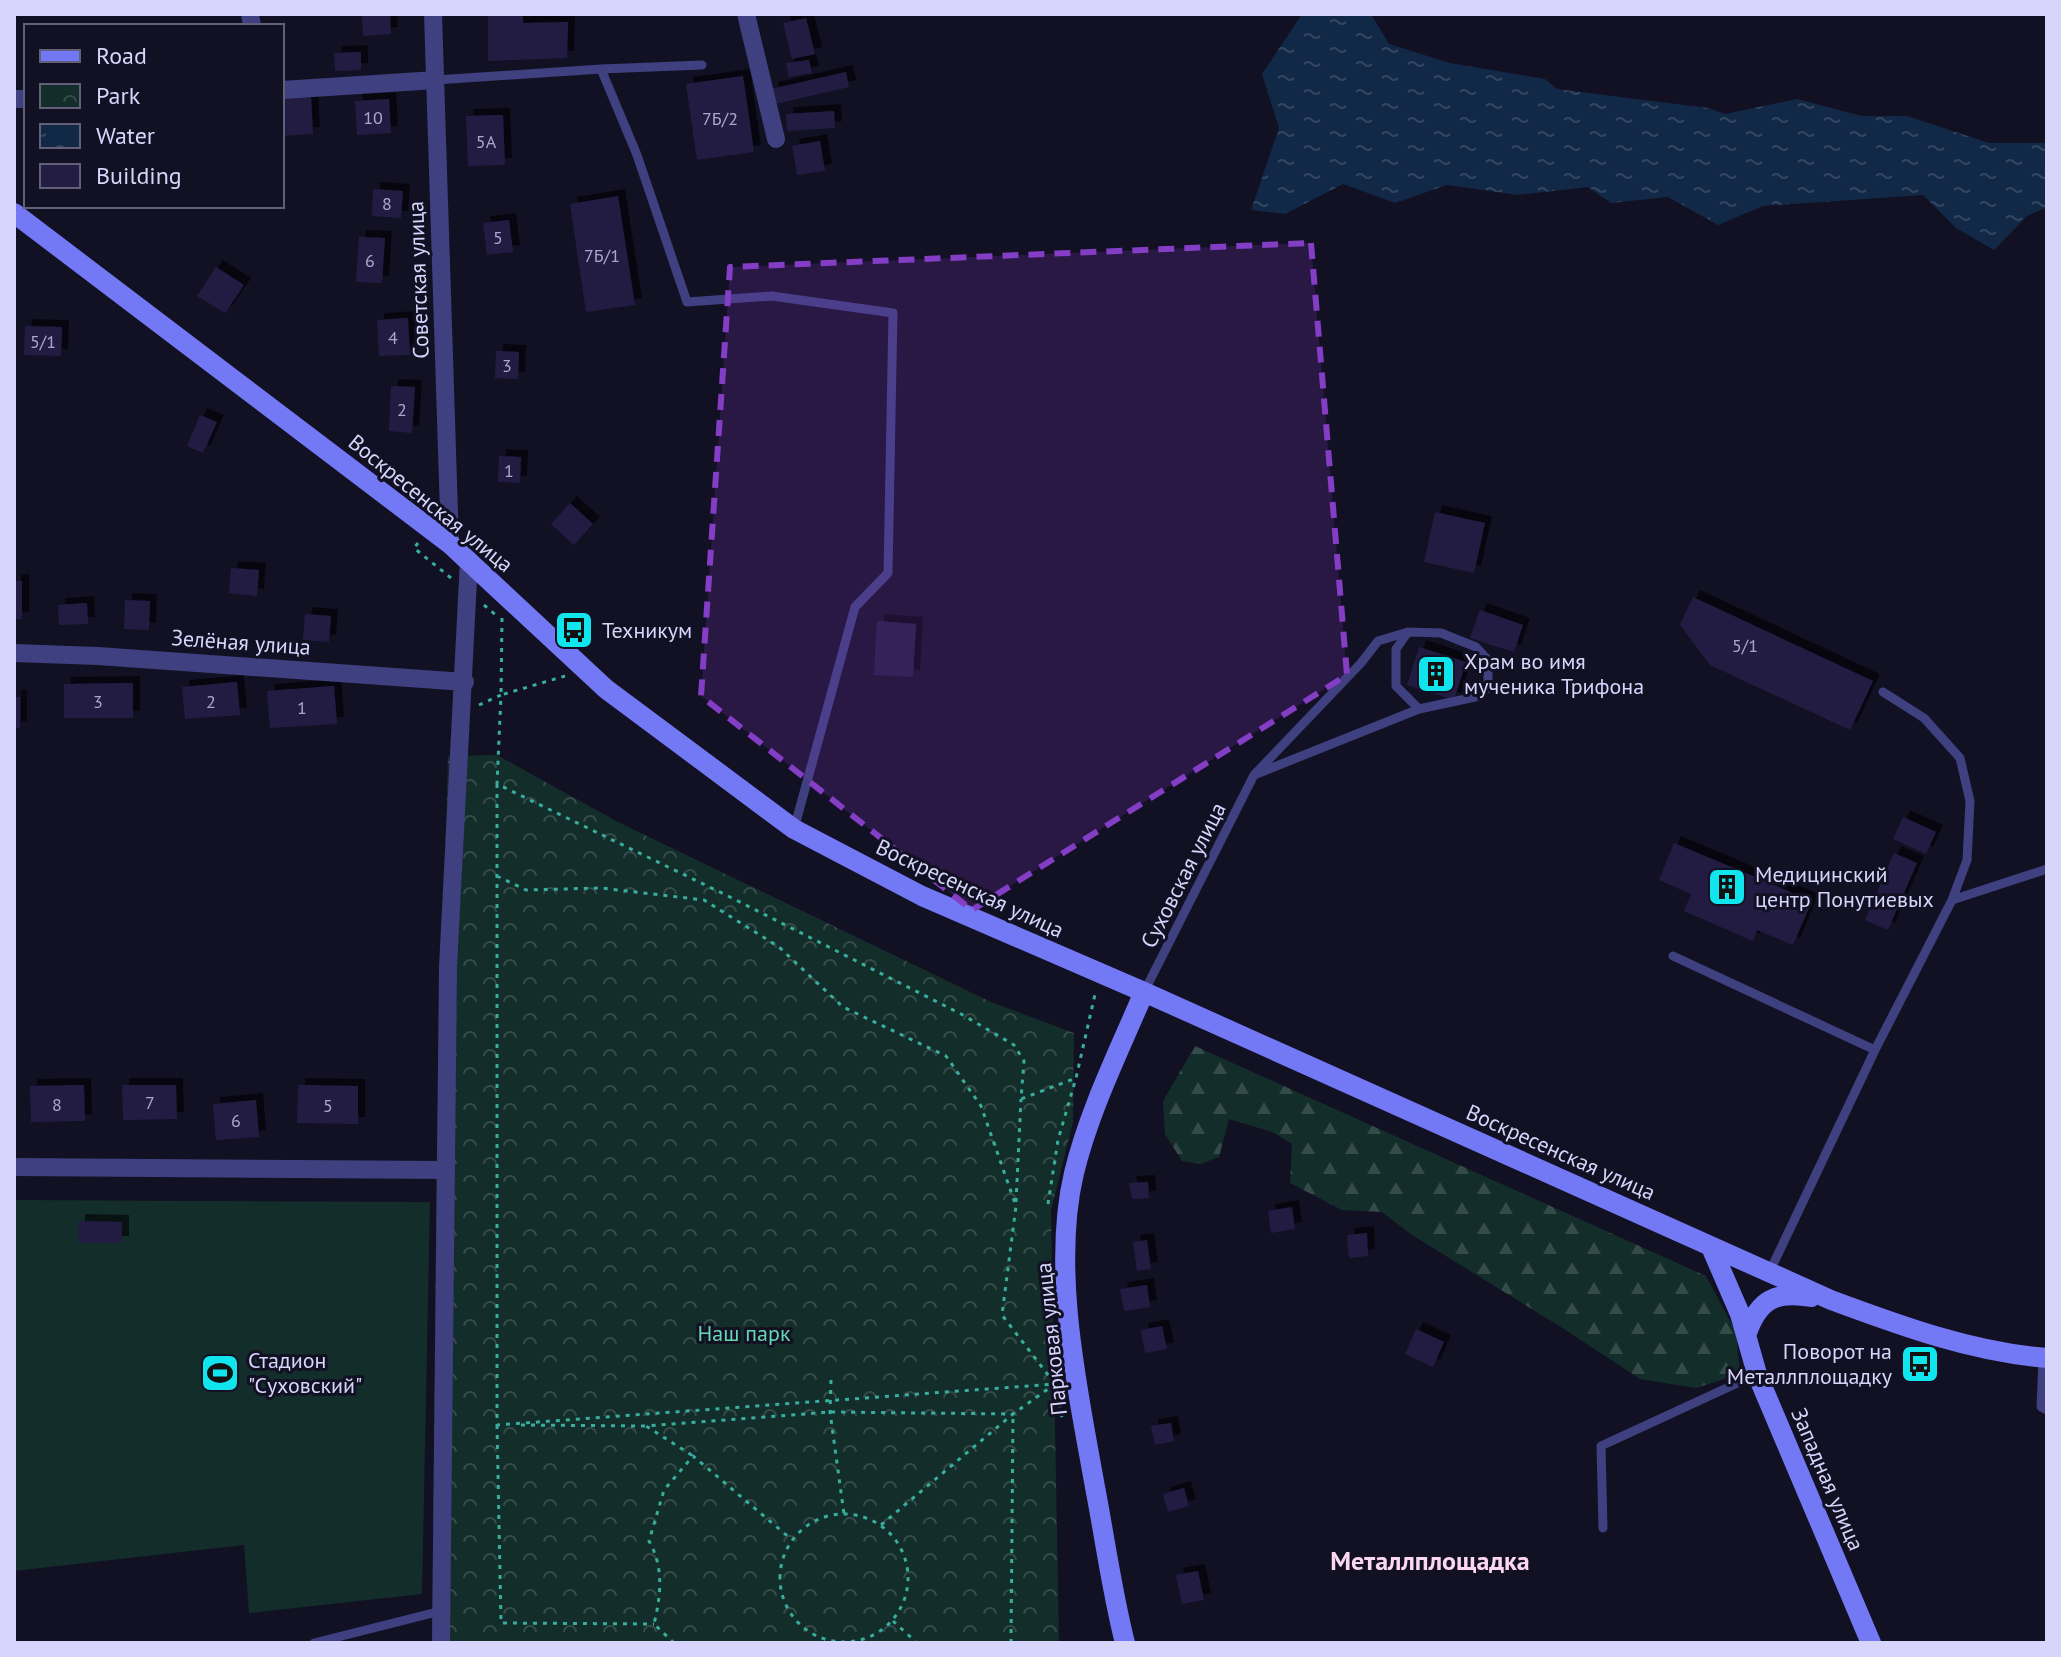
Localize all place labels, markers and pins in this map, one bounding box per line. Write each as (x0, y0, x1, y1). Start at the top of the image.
bus stop icon: Техникум (553, 609, 595, 651)
place label: Техникум (602, 616, 692, 644)
place label: Храм во имя мученика Трифона (1464, 647, 1644, 700)
building icon: Храм во имя мученика Трифона (1415, 653, 1457, 695)
place label: Медицинский центр Понутиевых (1755, 860, 1934, 913)
building icon: Медицинский центр Понутиевых (1706, 866, 1748, 908)
place label: Поворот на Металлплощадку (1727, 1337, 1893, 1390)
bus stop icon: Поворот на Металлплощадку (1899, 1343, 1941, 1385)
place label: Стадион "Суховский" (248, 1346, 363, 1399)
sports icon: Стадион "Суховский" (199, 1352, 241, 1394)

